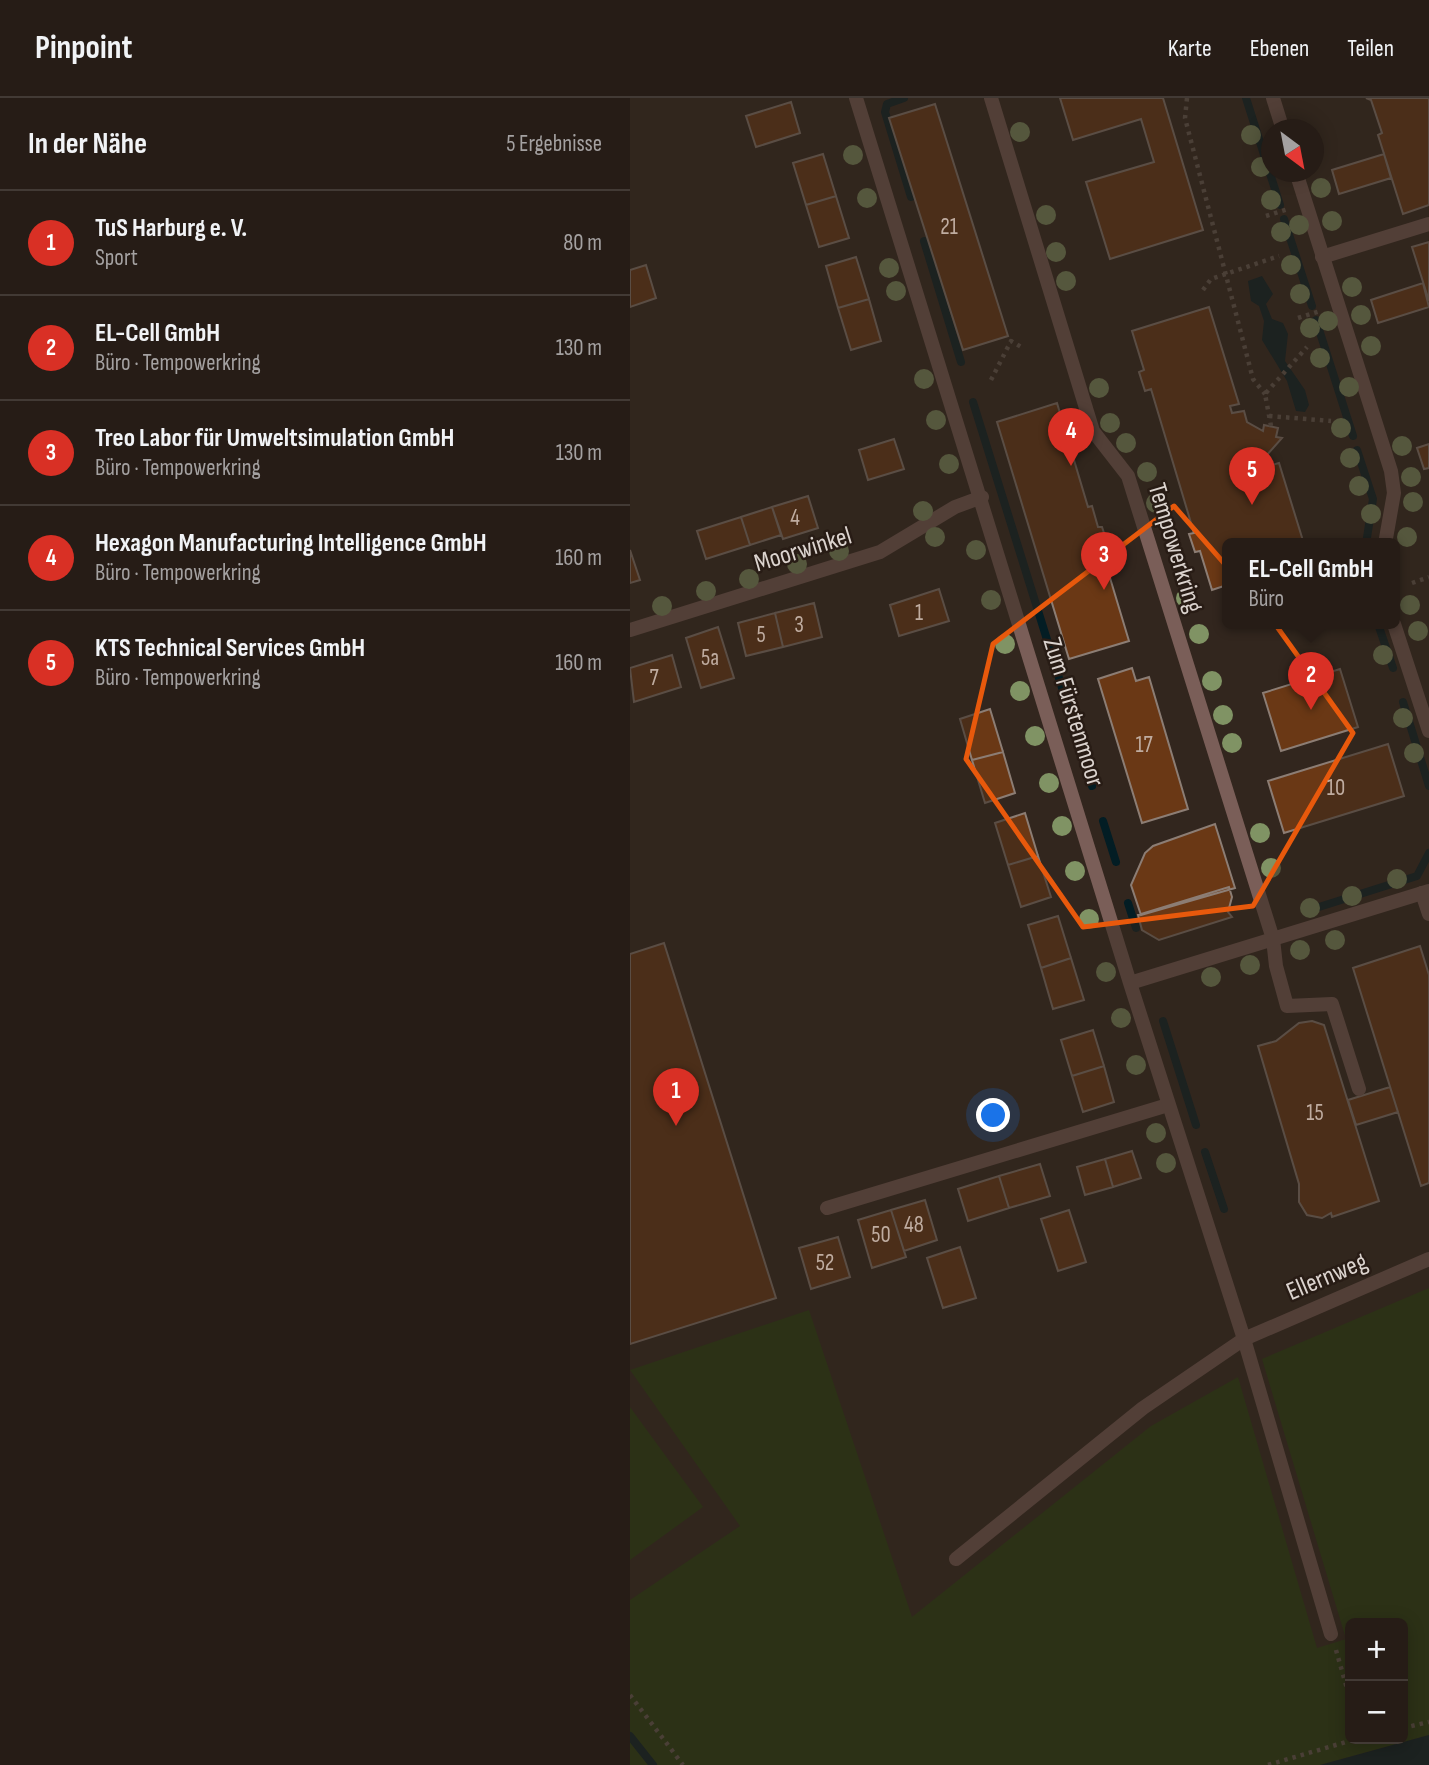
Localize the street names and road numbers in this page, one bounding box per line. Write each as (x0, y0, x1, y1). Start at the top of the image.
street label: Tempowerkring (1141, 480, 1209, 616)
street label: Moorwinkel (751, 521, 855, 579)
street label: Zum Fürstenmoor (1036, 634, 1111, 791)
street label: Ellernweg (1282, 1246, 1372, 1308)

